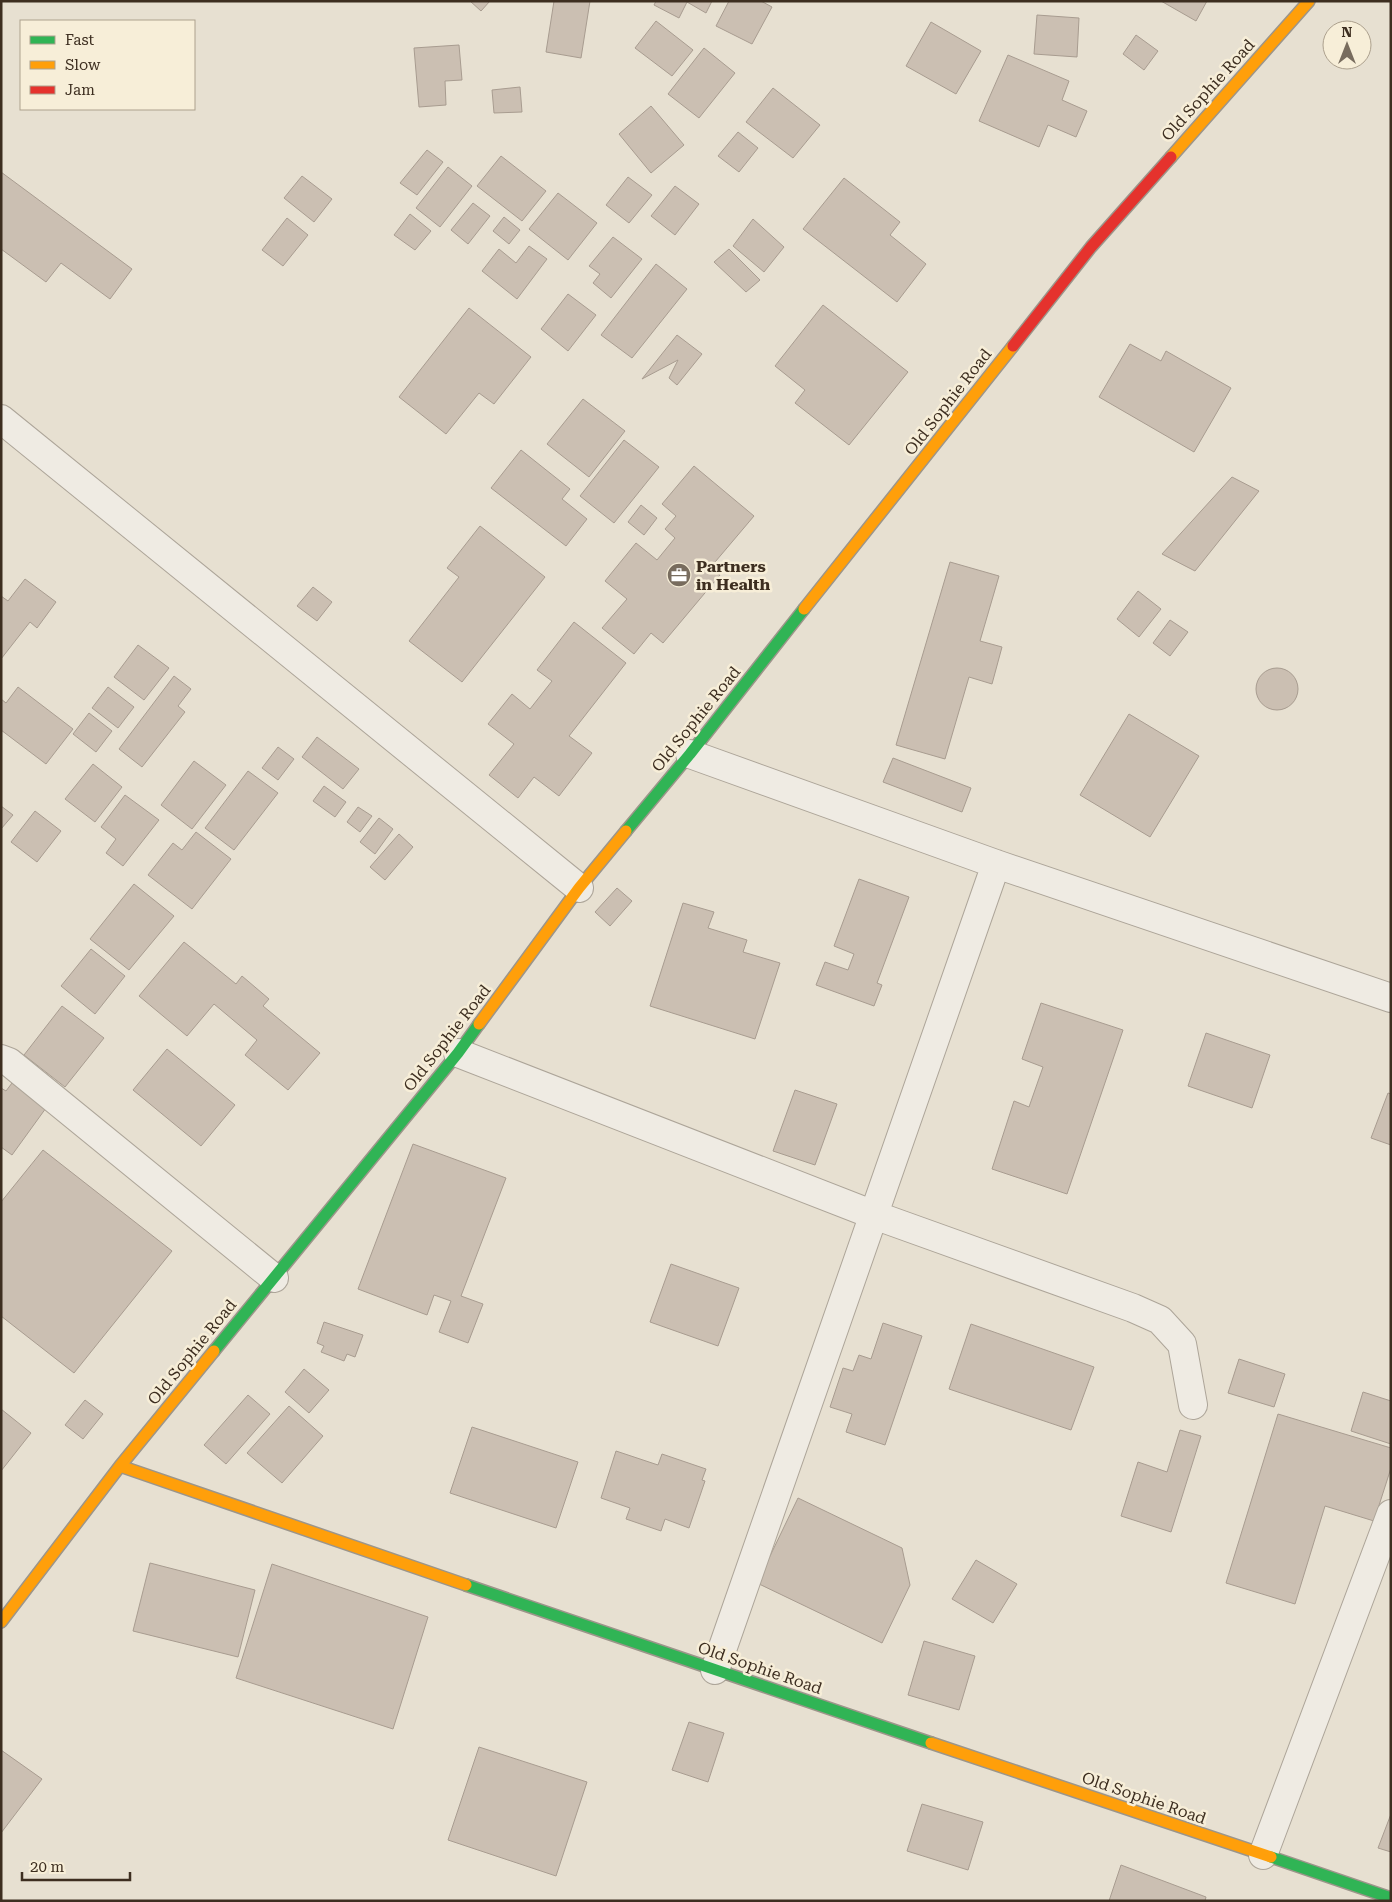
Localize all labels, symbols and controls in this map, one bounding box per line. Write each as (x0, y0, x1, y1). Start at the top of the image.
legend (20, 20, 195, 110)
north arrow (1322, 20, 1372, 70)
text: N (1342, 24, 1353, 40)
text: Fast (65, 31, 95, 49)
street label: Old Sophie Road (1157, 35, 1259, 145)
text: Slow (65, 56, 101, 74)
text: Jam (65, 81, 95, 99)
street label: Old Sophie Road (900, 345, 996, 459)
place label: Partners in Health (696, 557, 771, 594)
office icon: Partners in Health (666, 562, 692, 588)
street label: Old Sophie Road (648, 662, 744, 776)
street label: Old Sophie Road (399, 981, 495, 1095)
street label: Old Sophie Road (144, 1295, 240, 1409)
street label: Old Sophie Road (695, 1638, 825, 1698)
street label: Old Sophie Road (1079, 1768, 1209, 1828)
scale bar (22, 1850, 130, 1882)
text: 20 m (30, 1858, 65, 1876)

